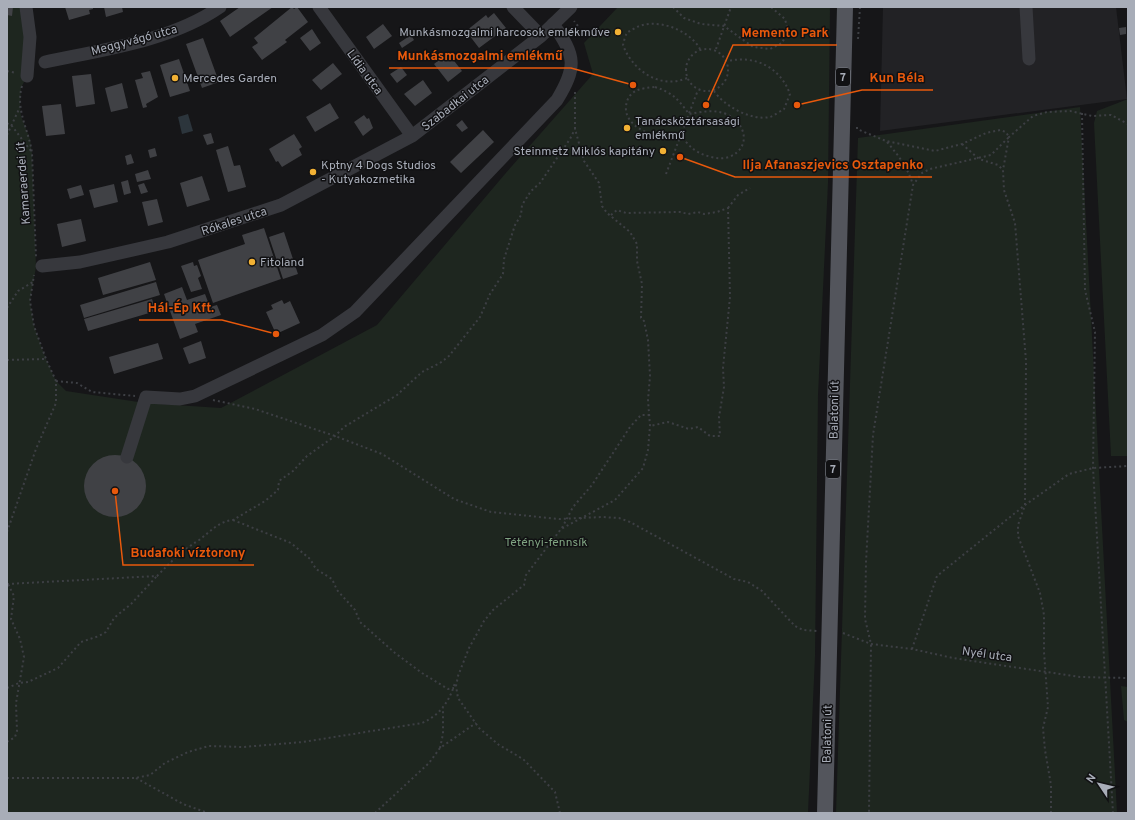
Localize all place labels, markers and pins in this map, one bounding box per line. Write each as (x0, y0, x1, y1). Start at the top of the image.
callout: Memento Park (733, 20, 837, 45)
place label: Munkásmozgalmi harcosok emlékműve (399, 25, 610, 41)
marker: Munkásmozgalmi harcosok emlékműve (613, 27, 623, 37)
callout: Munkásmozgalmi emlékmű (389, 43, 571, 68)
callout: Kun Béla (862, 65, 933, 90)
place label: Mercedes Garden (183, 71, 277, 87)
marker: Mercedes Garden (170, 73, 180, 83)
place label: Tanácsköztársasági emlékmű (635, 114, 740, 144)
marker: Tanácsköztársasági emlékmű (622, 123, 632, 133)
place label: Steinmetz Miklós kapitány (513, 144, 655, 160)
marker: Steinmetz Miklós kapitány (658, 146, 668, 156)
callout: Ilja Afanaszjevics Osztapenko (735, 152, 932, 177)
place label: Kptny 4 Dogs Studios - Kutyakozmetika (321, 158, 436, 188)
marker: Kptny 4 Dogs Studios - Kutyakozmetika (308, 167, 318, 177)
place label: Fitoland (260, 255, 304, 271)
marker: Fitoland (247, 257, 257, 267)
callout: Hál-Ép Kft. (139, 295, 222, 320)
callout: Budafoki víztorony (123, 540, 254, 565)

